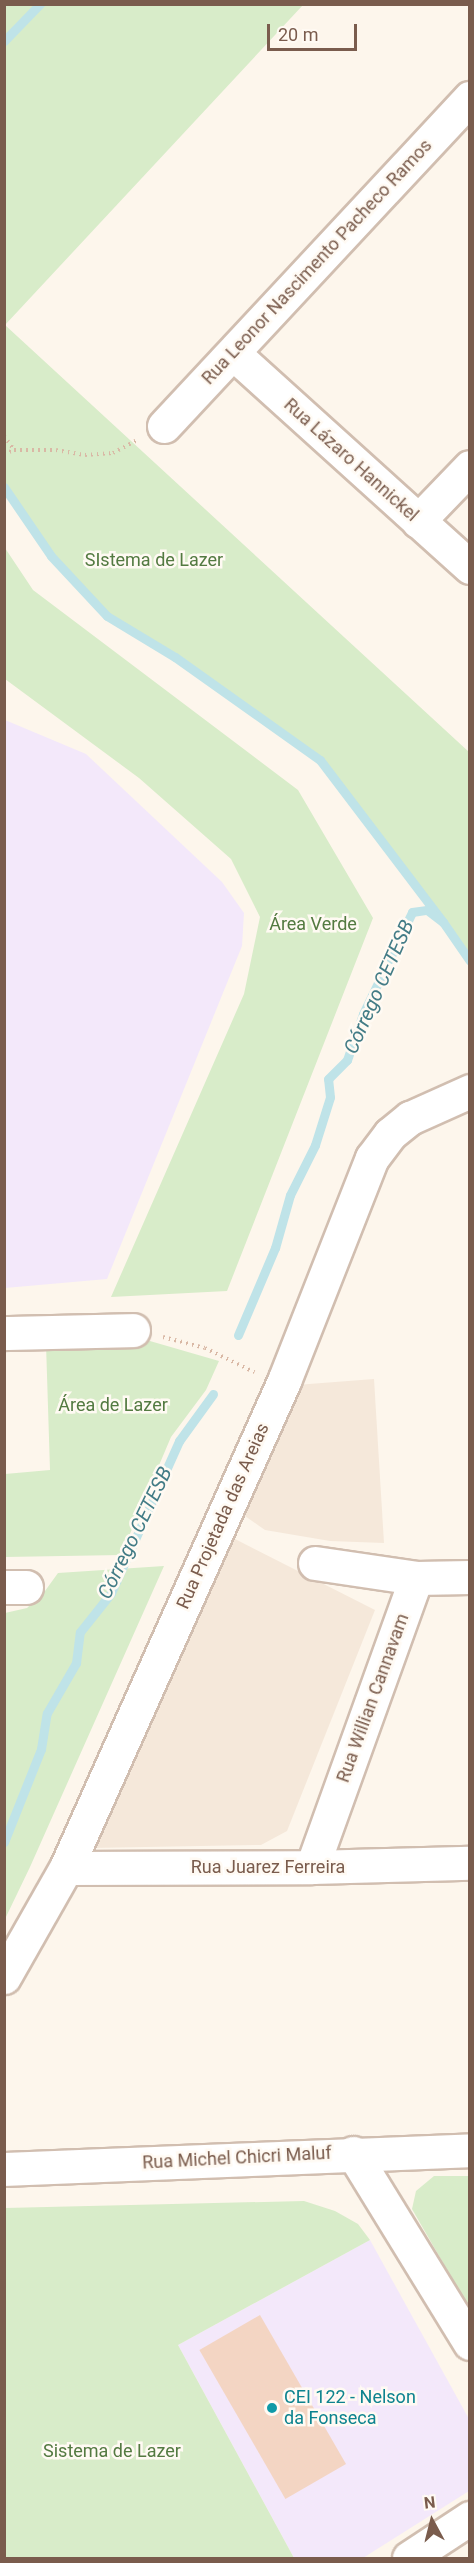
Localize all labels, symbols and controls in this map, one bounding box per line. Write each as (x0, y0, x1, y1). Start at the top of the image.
scale bar (270, 12, 360, 50)
text: 20 m (278, 24, 318, 45)
street label: Rua Leonor Nascimento Pacheco Ramos (197, 135, 437, 389)
street label: Rua Lázaro Hannickel (279, 394, 423, 526)
park label: SIstema de Lazer (85, 549, 223, 571)
park label: Área Verde (269, 913, 357, 935)
water label: Córrego CETESB (339, 916, 419, 1058)
park label: Área de Lazer (58, 1394, 168, 1416)
street label: Rua Projetada das Areias (172, 1420, 274, 1612)
water label: Córrego CETESB (93, 1463, 177, 1603)
street label: Rua Willian Cannavam (332, 1611, 414, 1785)
street label: Rua Juarez Ferreira (191, 1856, 345, 1878)
street label: Rua Michel Chicri Maluf (142, 2142, 332, 2174)
place label: CEI 122 - Nelson da Fonseca (284, 2387, 416, 2430)
marker: CEI 122 - Nelson da Fonseca (265, 2401, 279, 2415)
park label: Sistema de Lazer (43, 2440, 181, 2462)
north arrow (402, 2491, 462, 2551)
text: N (423, 2493, 437, 2513)

